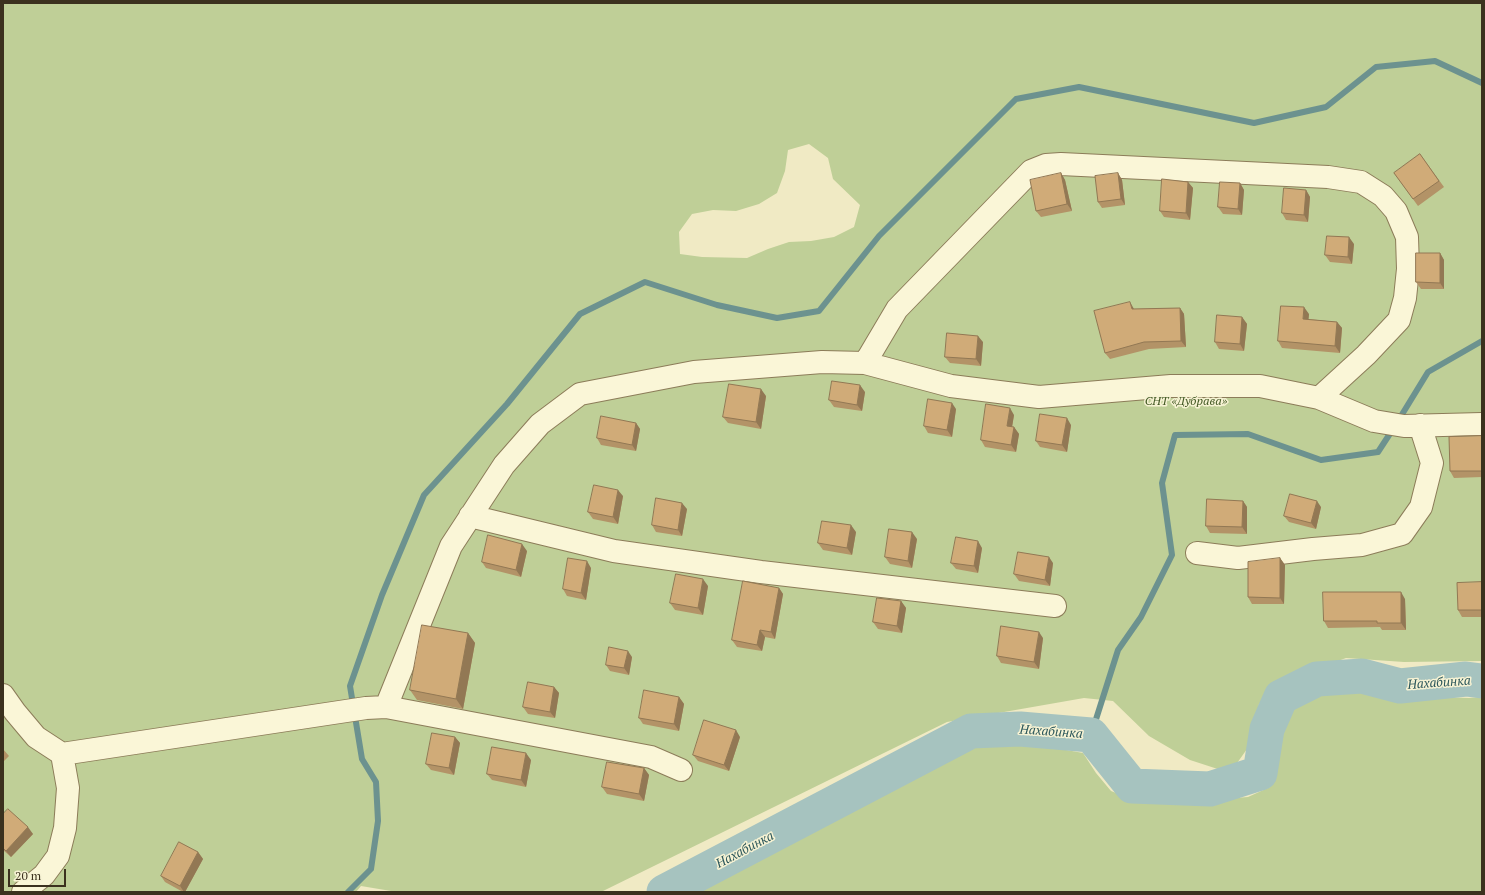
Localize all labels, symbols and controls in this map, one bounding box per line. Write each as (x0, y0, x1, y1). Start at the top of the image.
park label: СНТ «Дубрава» (1145, 395, 1227, 409)
water label: Нахабинка (1407, 673, 1471, 693)
water label: Нахабинка (1019, 722, 1083, 742)
water label: Нахабинка (713, 828, 777, 872)
scale bar (10, 861, 68, 887)
text: 20 m (15, 868, 41, 883)

